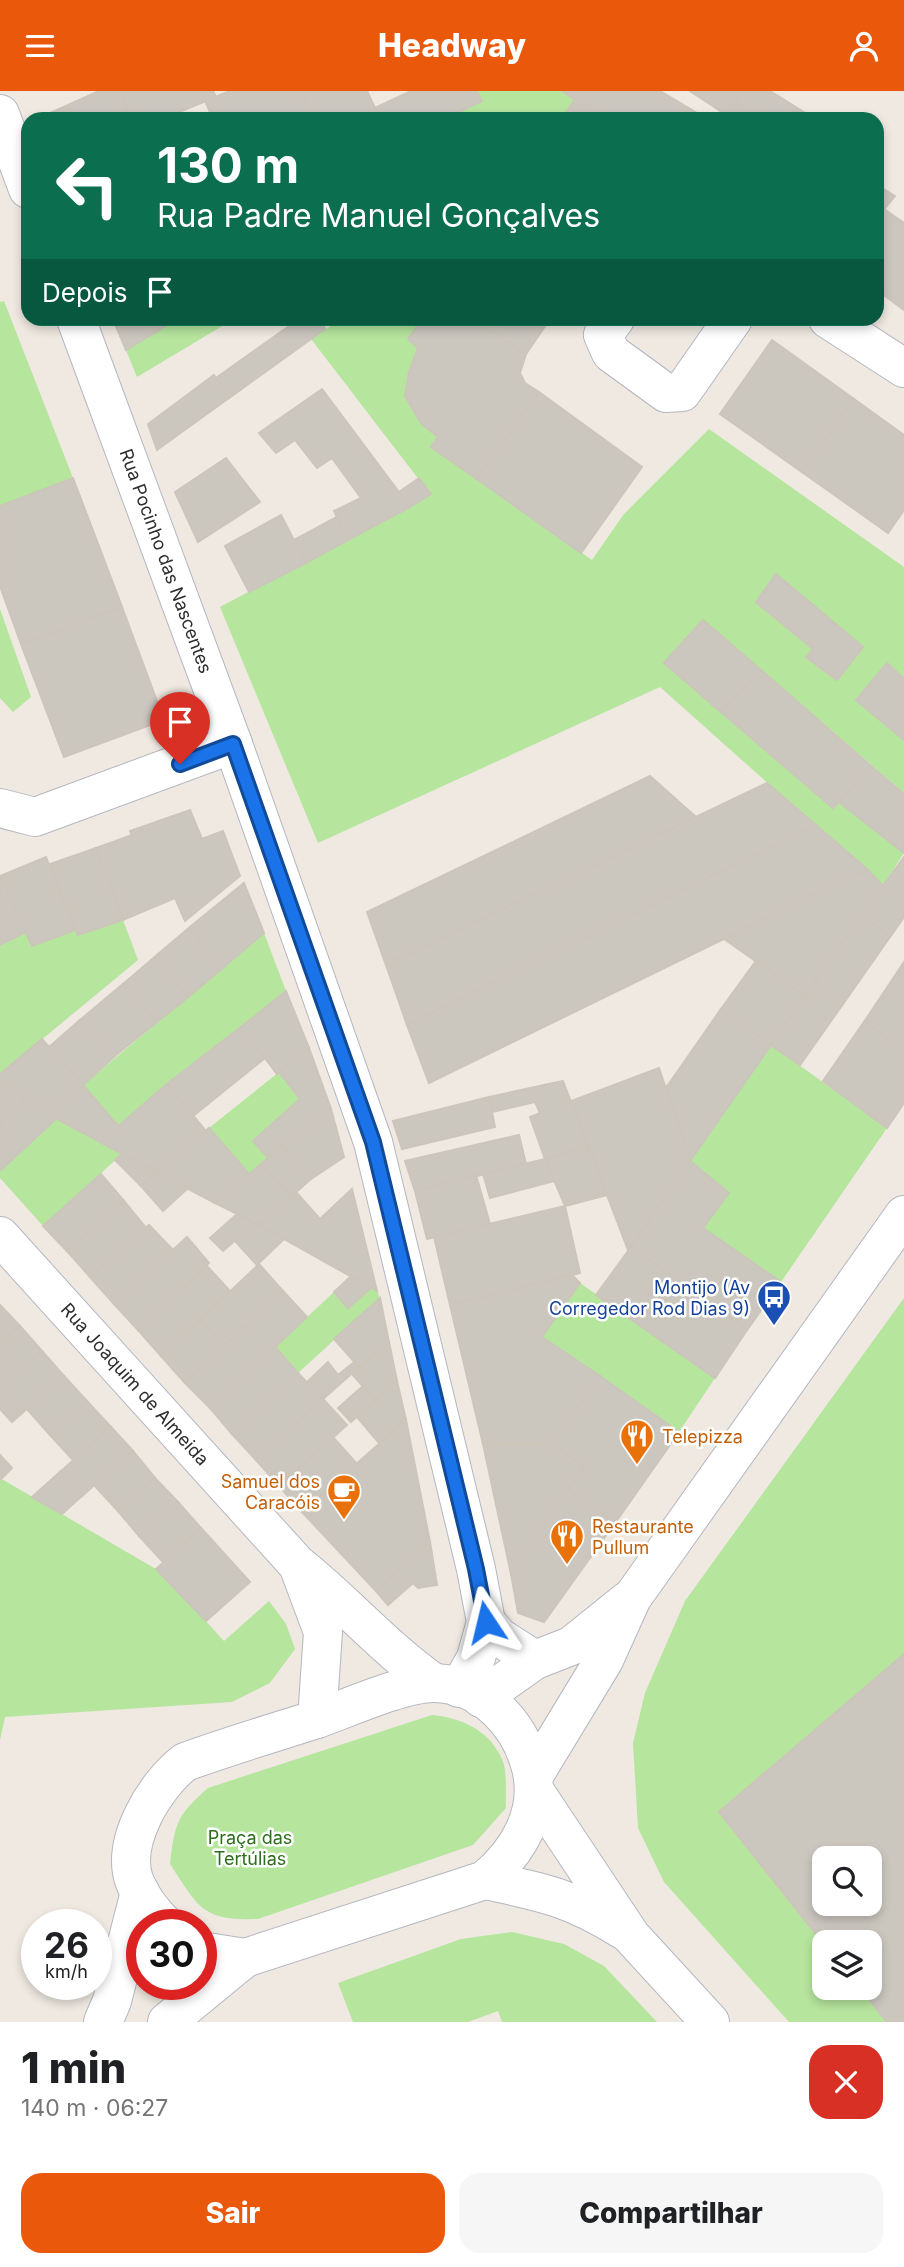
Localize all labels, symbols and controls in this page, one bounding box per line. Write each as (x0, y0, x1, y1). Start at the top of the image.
text: Headway (378, 26, 526, 65)
icon: menu (21, 27, 59, 65)
icon: person (845, 27, 883, 65)
text: 130 m (157, 136, 299, 195)
icon: left (42, 140, 133, 231)
text: Rua Padre Manuel Gonçalves (157, 196, 600, 235)
icon: arrive (141, 273, 179, 311)
text: Depois (42, 277, 127, 308)
street label: Rua Pocinho das Nascentes (116, 446, 216, 676)
pin (150, 692, 210, 764)
icon: arrive (161, 703, 199, 741)
place label: Montijo (Av Corregedor Rod Dias 9) (549, 1277, 750, 1319)
bus stop icon: Montijo (Av Corregedor Rod Dias 9) (755, 1278, 793, 1327)
street label: Rua Joaquim de Almeida (57, 1299, 213, 1469)
restaurant icon: Telepizza (618, 1417, 656, 1466)
place label: Telepizza (662, 1426, 743, 1447)
place label: Samuel dos Caracóis (221, 1471, 320, 1513)
cafe icon: Samuel dos Caracóis (325, 1472, 363, 1521)
place label: Restaurante Pullum (592, 1516, 694, 1558)
restaurant icon: Restaurante Pullum (548, 1517, 586, 1566)
position arrow (449, 1585, 523, 1659)
park label: Praça das Tertúlias (208, 1827, 292, 1869)
map controls (812, 1846, 882, 2000)
button: search (812, 1846, 882, 1916)
speed limit sign: 30 (126, 1909, 217, 2000)
text: 26 (44, 1924, 89, 1966)
button: layers (812, 1930, 882, 2000)
text: km/h (45, 1961, 88, 1982)
text: 1 min (21, 2042, 126, 2093)
button: close (809, 2045, 883, 2119)
text: 140 m · 06:27 (21, 2094, 168, 2122)
button: Sair (21, 2173, 445, 2253)
button: Compartilhar (459, 2173, 883, 2253)

